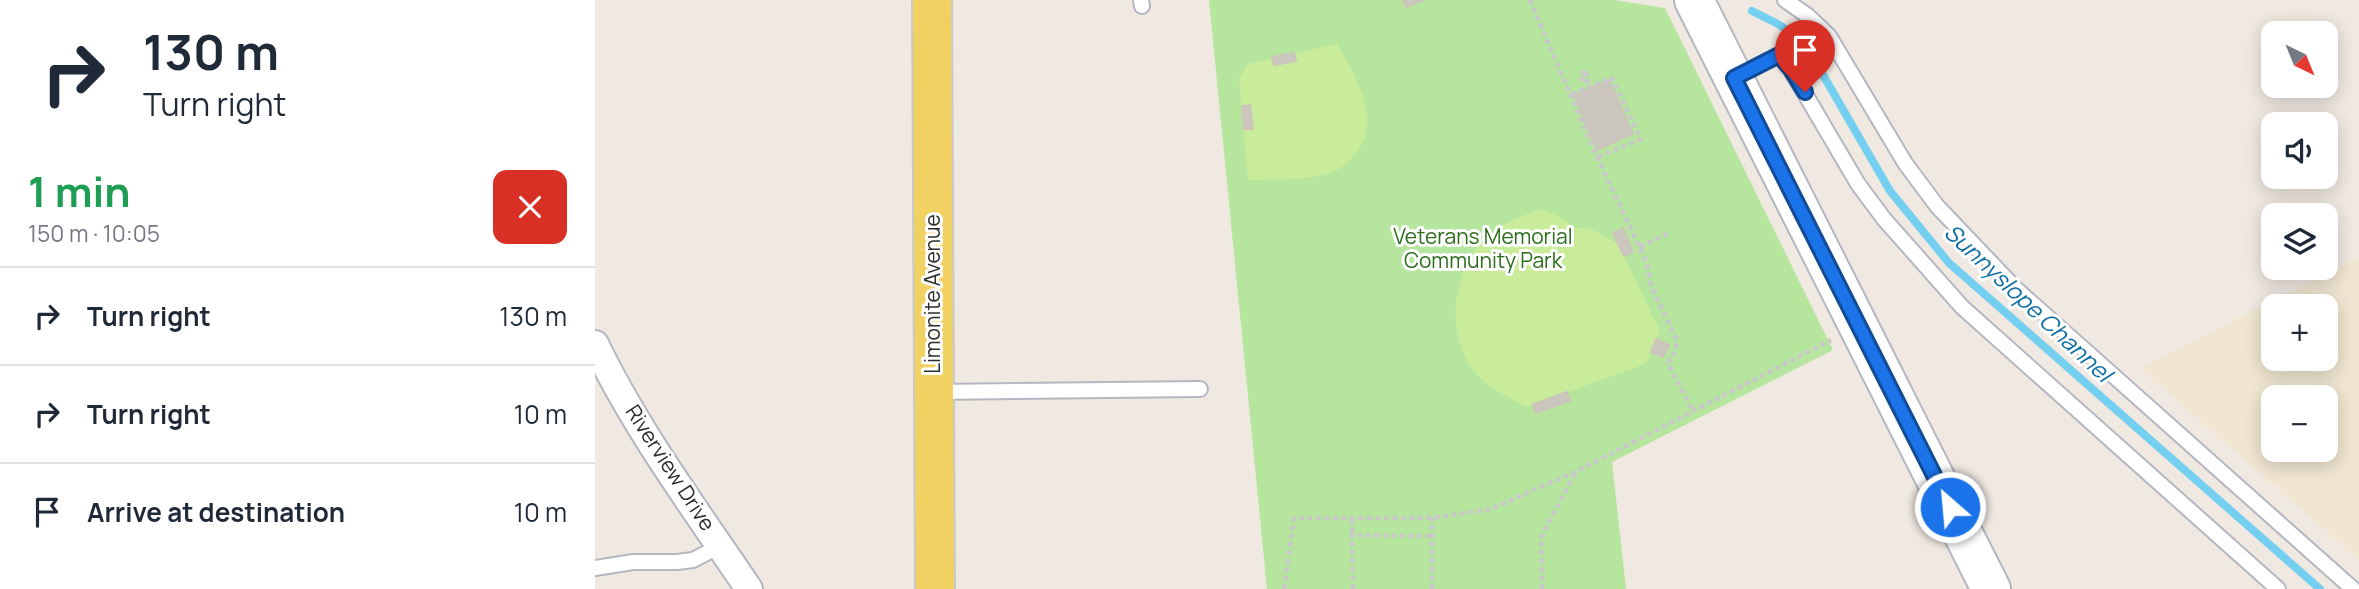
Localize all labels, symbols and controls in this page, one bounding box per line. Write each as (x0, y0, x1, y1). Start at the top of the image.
text: 130 m (143, 18, 279, 85)
pin (1775, 20, 1835, 92)
north arrow (2261, 21, 2338, 98)
map controls (2261, 21, 2338, 462)
icon: right (28, 28, 119, 119)
icon: arrive (1786, 31, 1824, 69)
text: Turn right (143, 82, 286, 126)
button: sound (2261, 112, 2338, 189)
text: 1 min (28, 162, 131, 220)
button: close (493, 170, 567, 244)
button: layers (2261, 203, 2338, 280)
street label: Limonite Avenue (918, 214, 946, 374)
water label: Sunnyslope Channel (1938, 216, 2121, 390)
text: 150 m · 10:05 (28, 217, 160, 249)
park label: Veterans Memorial Community Park (1393, 222, 1573, 274)
button: + (2261, 294, 2338, 371)
icon: right (28, 297, 66, 335)
text: Turn right (87, 298, 211, 334)
text: 130 m (499, 298, 567, 334)
button: − (2261, 385, 2338, 462)
icon: right (28, 395, 66, 433)
text: Turn right (87, 396, 211, 432)
text: 10 m (514, 396, 567, 432)
street label: Riverview Drive (620, 399, 722, 536)
position arrow (1913, 470, 1987, 544)
icon: arrive (28, 493, 66, 531)
text: Arrive at destination (87, 494, 345, 530)
text: 10 m (514, 494, 567, 530)

